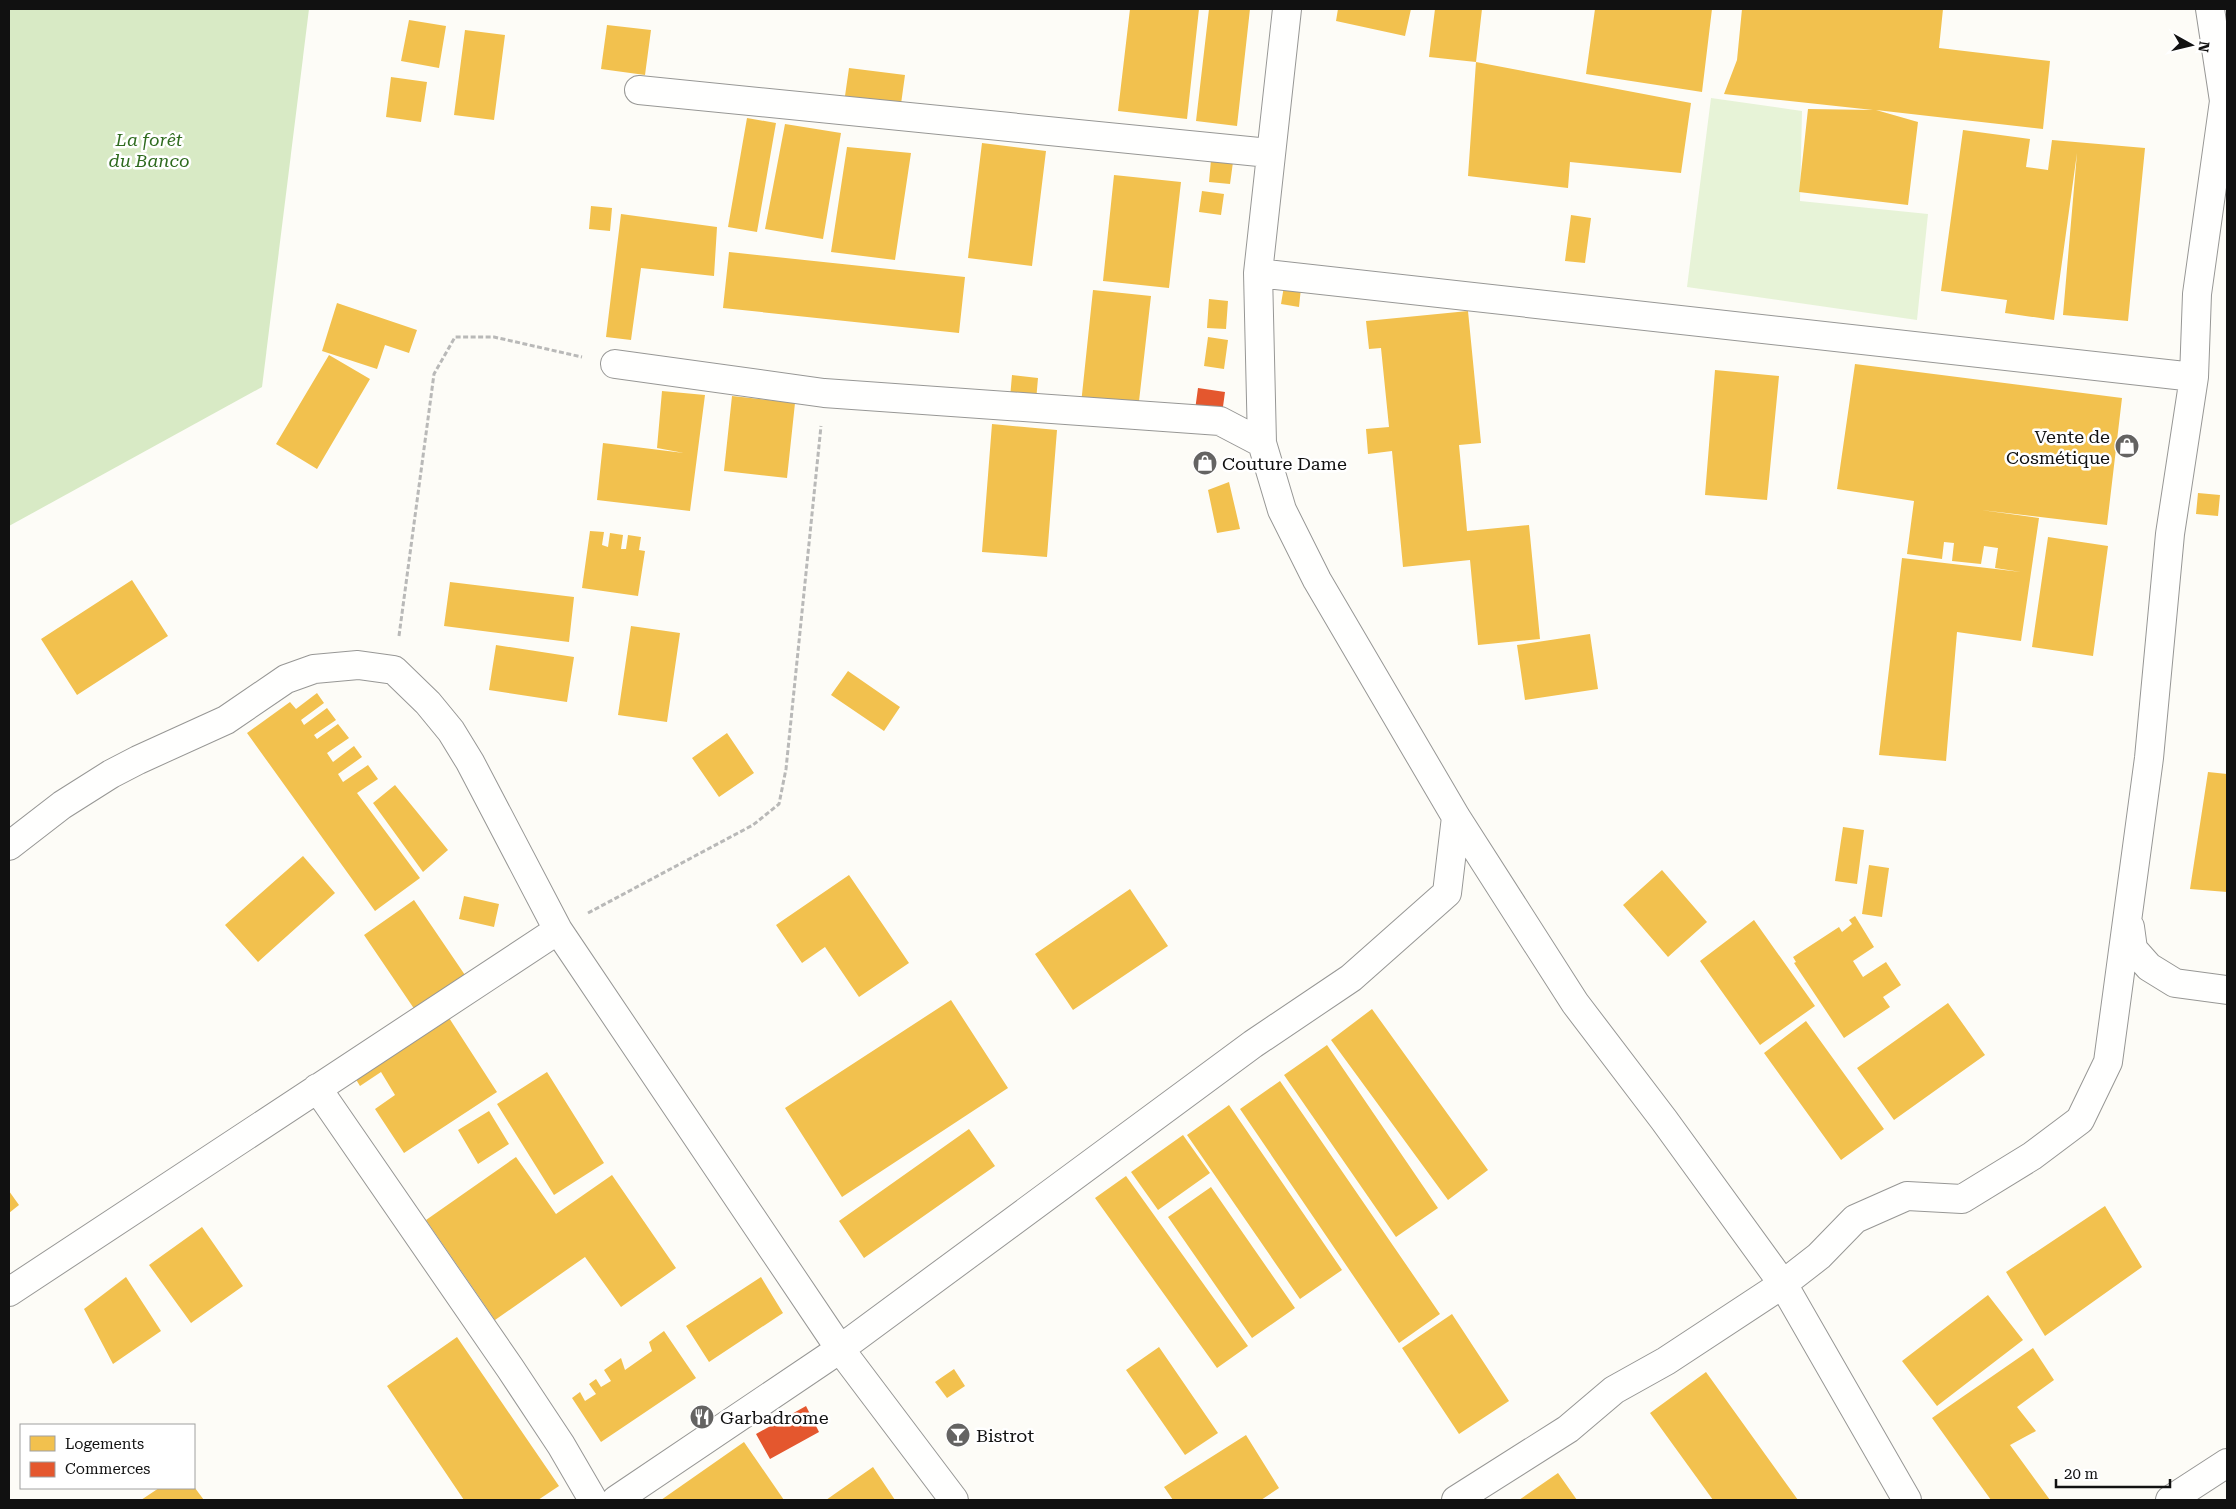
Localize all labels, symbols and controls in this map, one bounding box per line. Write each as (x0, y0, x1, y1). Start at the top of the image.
north arrow (2166, 20, 2216, 70)
text: N (2195, 40, 2213, 53)
park label: La forêt du Banco (108, 129, 190, 171)
place label: Vente de Cosmétique (2006, 426, 2110, 468)
shop icon: Vente de Cosmétique (2114, 433, 2140, 459)
shop icon: Couture Dame (1192, 450, 1218, 476)
place label: Couture Dame (1222, 453, 1347, 474)
restaurant icon: Garbadrome (689, 1404, 715, 1430)
place label: Garbadrome (720, 1407, 829, 1428)
bar icon: Bistrot (945, 1422, 971, 1448)
legend (20, 1424, 195, 1489)
place label: Bistrot (976, 1425, 1034, 1446)
text: Logements (65, 1435, 144, 1453)
scale bar (2056, 1456, 2170, 1488)
text: Commerces (65, 1460, 150, 1478)
text: 20 m (2064, 1465, 2099, 1483)

